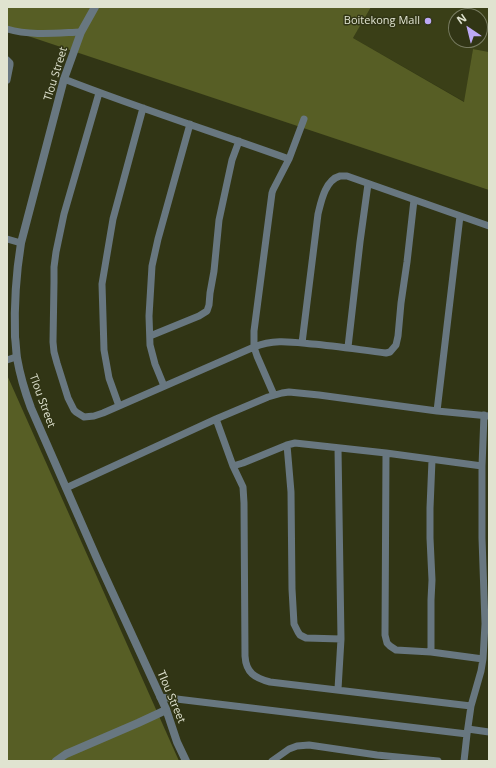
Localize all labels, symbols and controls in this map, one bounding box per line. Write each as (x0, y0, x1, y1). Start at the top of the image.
north arrow (448, 8, 488, 48)
text: N (453, 10, 469, 27)
place label: Boitekong Mall (344, 14, 420, 28)
marker: Boitekong Mall (423, 16, 433, 26)
street label: Tlou Street (42, 45, 70, 103)
street label: Tlou Street (26, 373, 58, 429)
street label: Tlou Street (154, 669, 188, 725)

